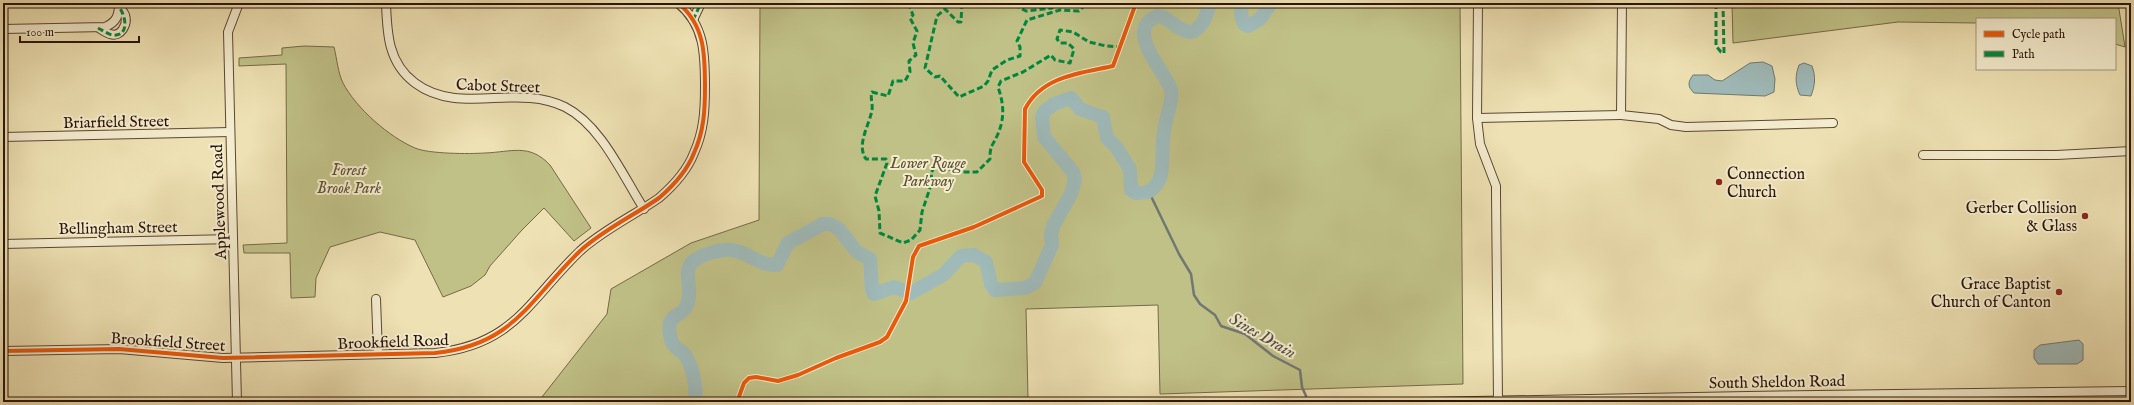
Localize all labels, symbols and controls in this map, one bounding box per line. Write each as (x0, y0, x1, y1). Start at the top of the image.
scale bar (20, 18, 139, 44)
legend (1976, 18, 2116, 70)
text: 100 m (26, 25, 54, 40)
text: Cycle path (2012, 27, 2066, 43)
text: Path (2012, 47, 2035, 62)
street label: Cabot Street (455, 76, 541, 98)
street label: Briarfield Street (63, 112, 170, 134)
street label: Applewood Road (208, 143, 232, 261)
park label: Lower Rouge Parkway (889, 154, 967, 192)
park label: Forest Brook Park (317, 161, 382, 199)
place label: Connection Church (1727, 165, 1806, 203)
marker: Connection Church (1714, 177, 1724, 187)
place label: Gerber Collision & Glass (1966, 199, 2077, 237)
marker: Gerber Collision & Glass (2080, 211, 2090, 221)
street label: Bellingham Street (58, 218, 178, 240)
place label: Grace Baptist Church of Canton (1931, 275, 2052, 313)
marker: Grace Baptist Church of Canton (2054, 287, 2064, 297)
water label: Sines Drain (1225, 309, 1299, 364)
street label: Brookfield Street (110, 329, 226, 357)
street label: Brookfield Road (337, 331, 450, 355)
street label: South Sheldon Road (1709, 372, 1846, 394)

